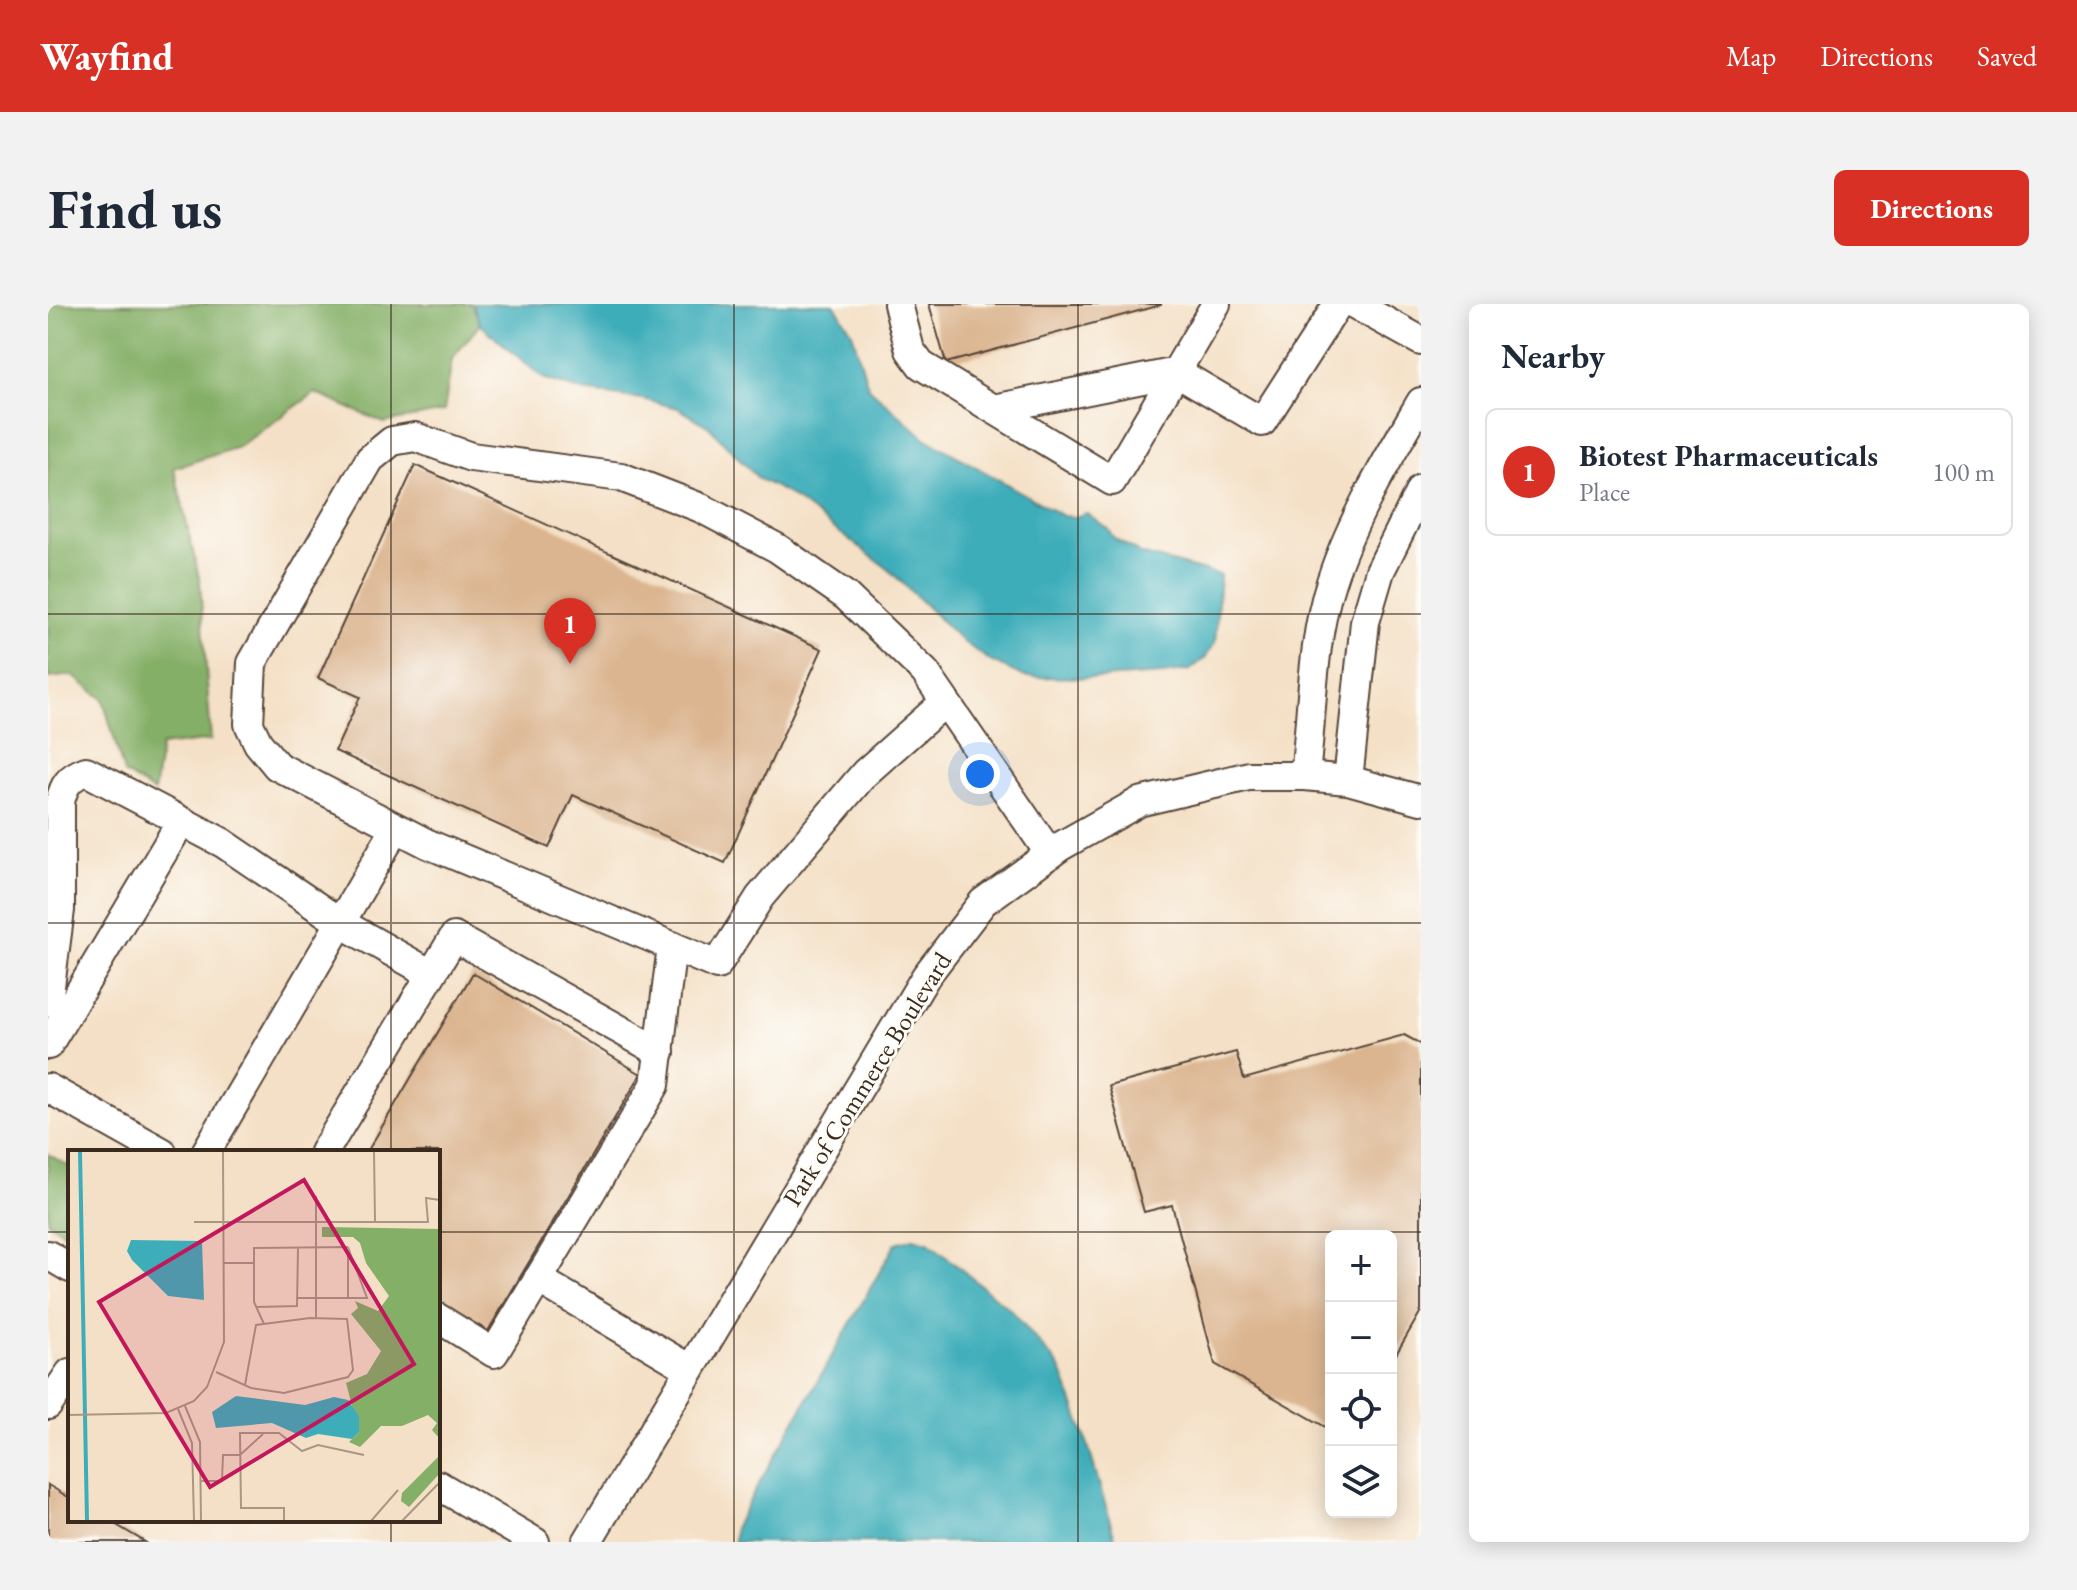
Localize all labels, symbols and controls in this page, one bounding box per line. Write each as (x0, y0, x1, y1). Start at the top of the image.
text: Wayfind (40, 32, 174, 81)
text: Map (1726, 38, 1776, 74)
text: Directions (1820, 38, 1933, 74)
text: Saved (1977, 38, 2037, 74)
button: Directions (1834, 170, 2029, 246)
text: Find us (48, 172, 222, 245)
text: Nearby (1501, 334, 1605, 378)
text: Biotest Pharmaceuticals (1579, 436, 1878, 475)
text: 1 (1522, 455, 1536, 489)
text: 100 m (1932, 455, 1995, 489)
text: Place (1579, 475, 1630, 509)
pin: 1 (544, 598, 596, 664)
your location (960, 754, 1000, 794)
street label: Park of Commerce Boulevard (775, 945, 960, 1212)
inset map (68, 1150, 440, 1522)
map controls (1325, 1230, 1397, 1518)
button: + (1325, 1230, 1397, 1302)
button: − (1325, 1302, 1397, 1374)
button: locate (1325, 1374, 1397, 1446)
button: layers (1325, 1446, 1397, 1518)

